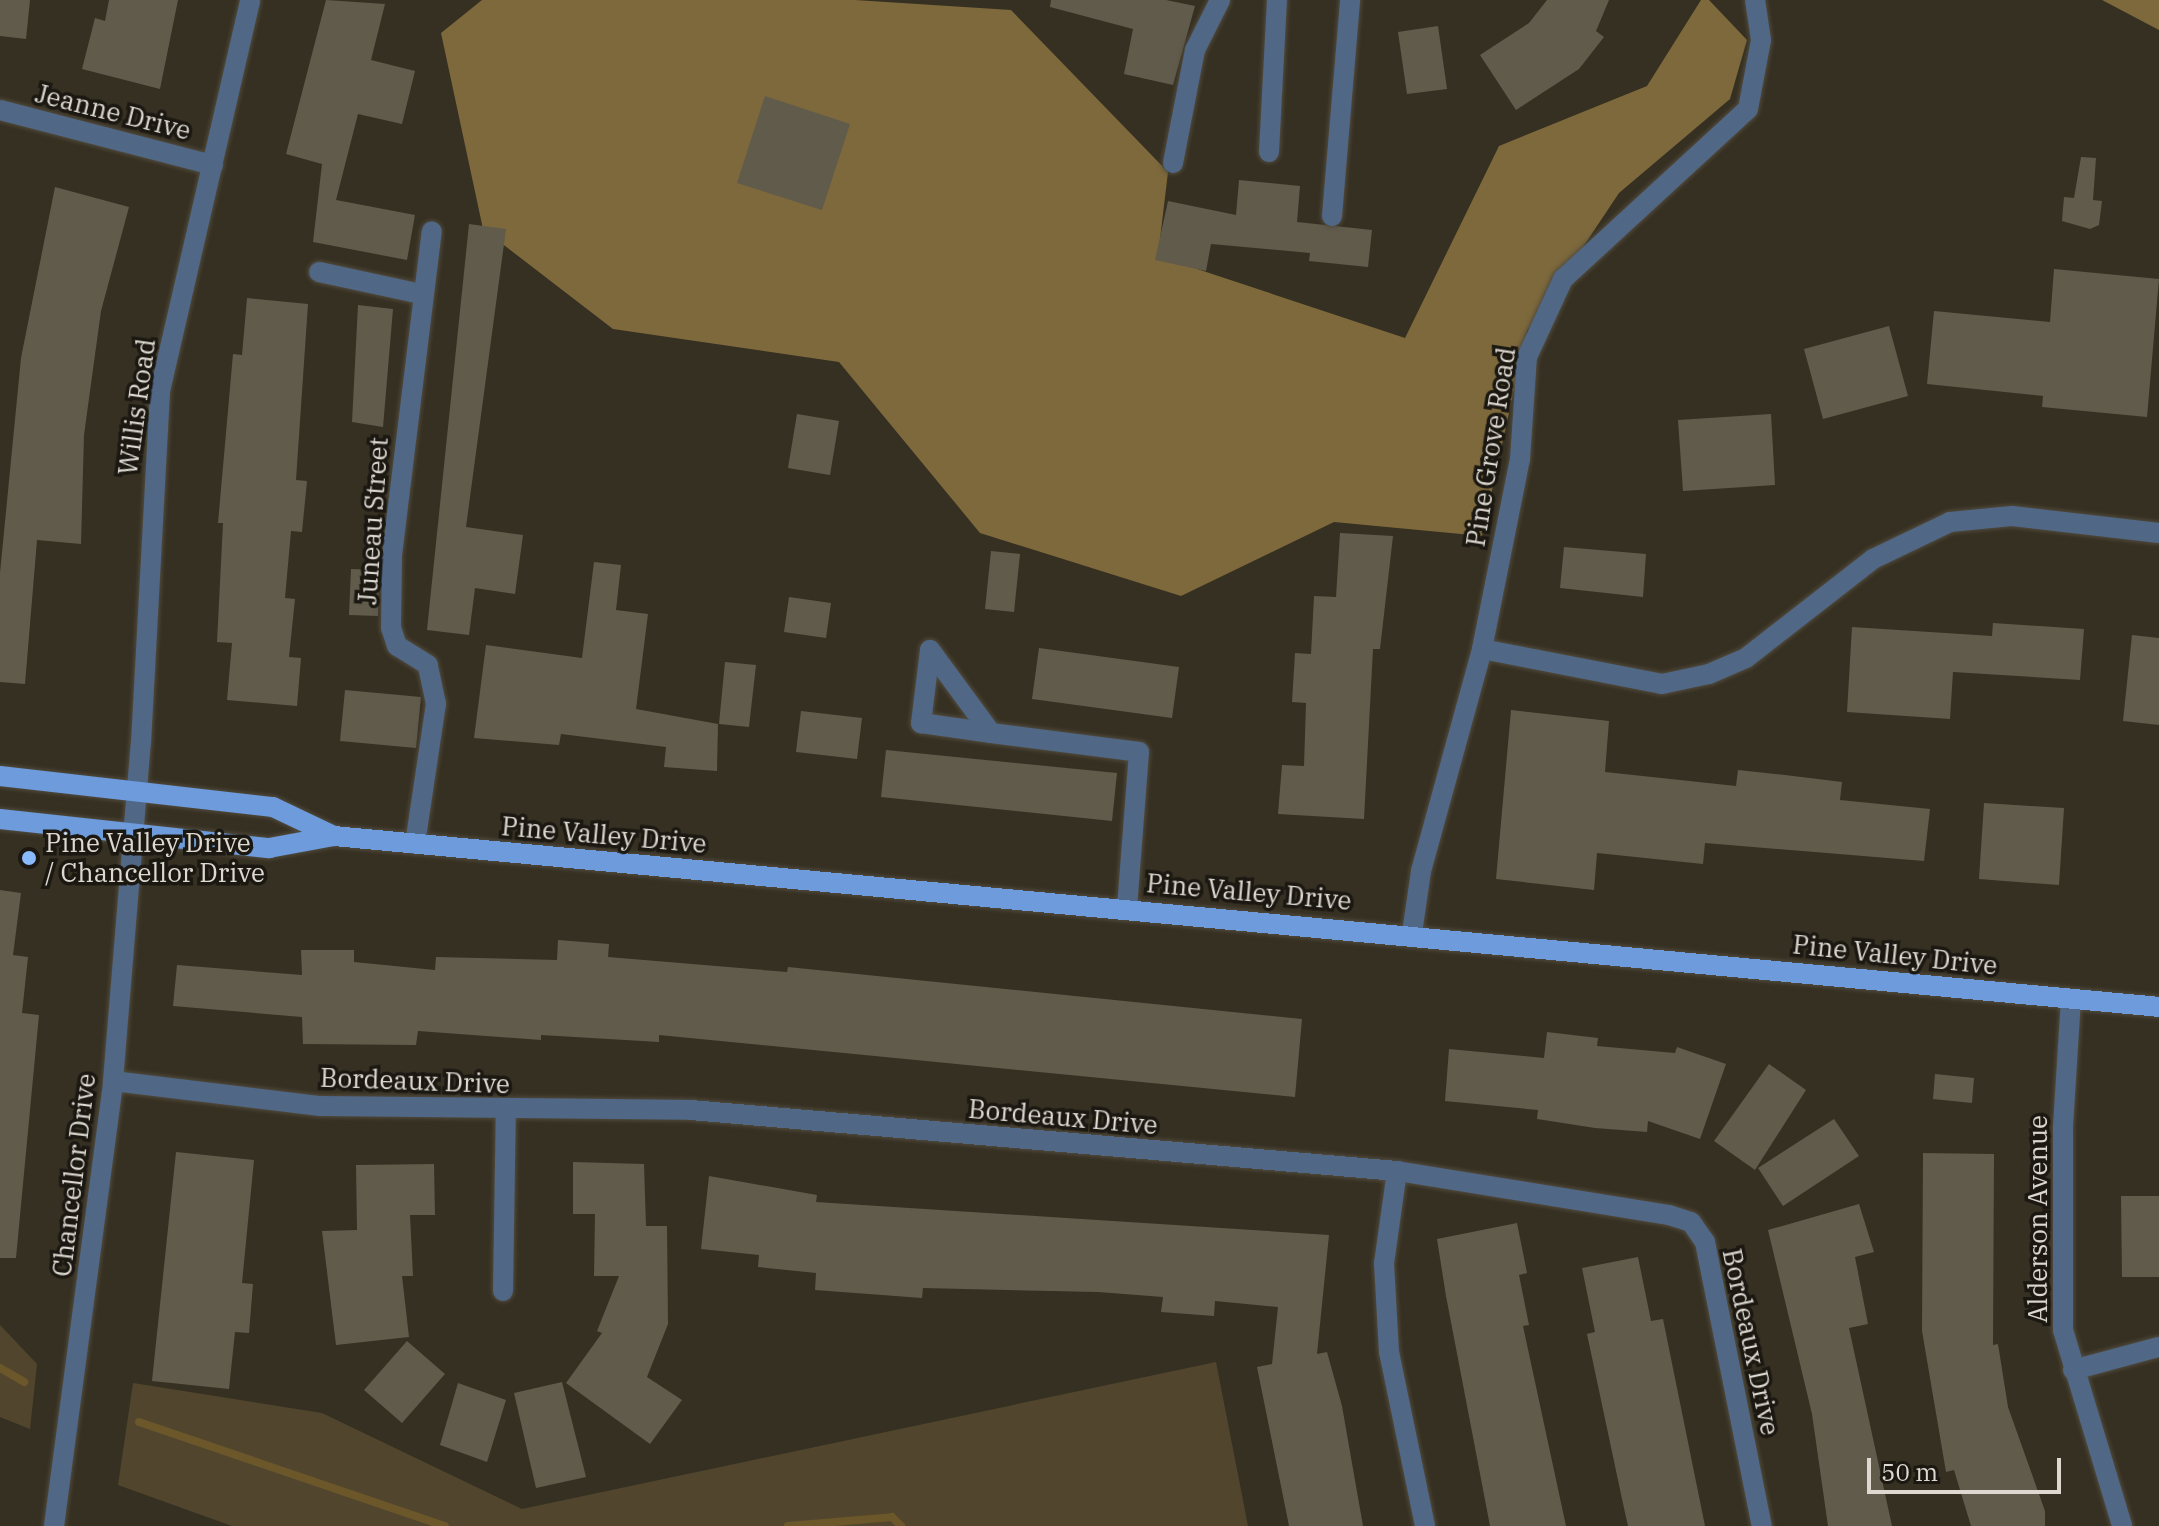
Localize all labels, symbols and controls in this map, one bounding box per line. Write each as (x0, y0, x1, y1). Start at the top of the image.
street label: Jeanne Drive (32, 78, 194, 146)
street label: Willis Road (112, 337, 162, 477)
street label: Pine Grove Road (1460, 345, 1522, 549)
street label: Juneau Street (352, 436, 394, 606)
street label: Pine Valley Drive (500, 810, 708, 860)
place label: Pine Valley Drive / Chancellor Drive (45, 827, 265, 888)
marker: Pine Valley Drive / Chancellor Drive (20, 849, 38, 867)
street label: Pine Valley Drive (1145, 867, 1353, 917)
street label: Pine Valley Drive (1791, 929, 1999, 981)
street label: Bordeaux Drive (320, 1062, 510, 1100)
street label: Chancellor Drive (46, 1072, 102, 1278)
street label: Bordeaux Drive (967, 1093, 1159, 1141)
street label: Alderson Avenue (2022, 1115, 2054, 1323)
street label: Bordeaux Drive (1716, 1246, 1786, 1438)
scale bar (1871, 1442, 2065, 1492)
text: 50 m (1881, 1456, 1938, 1488)

